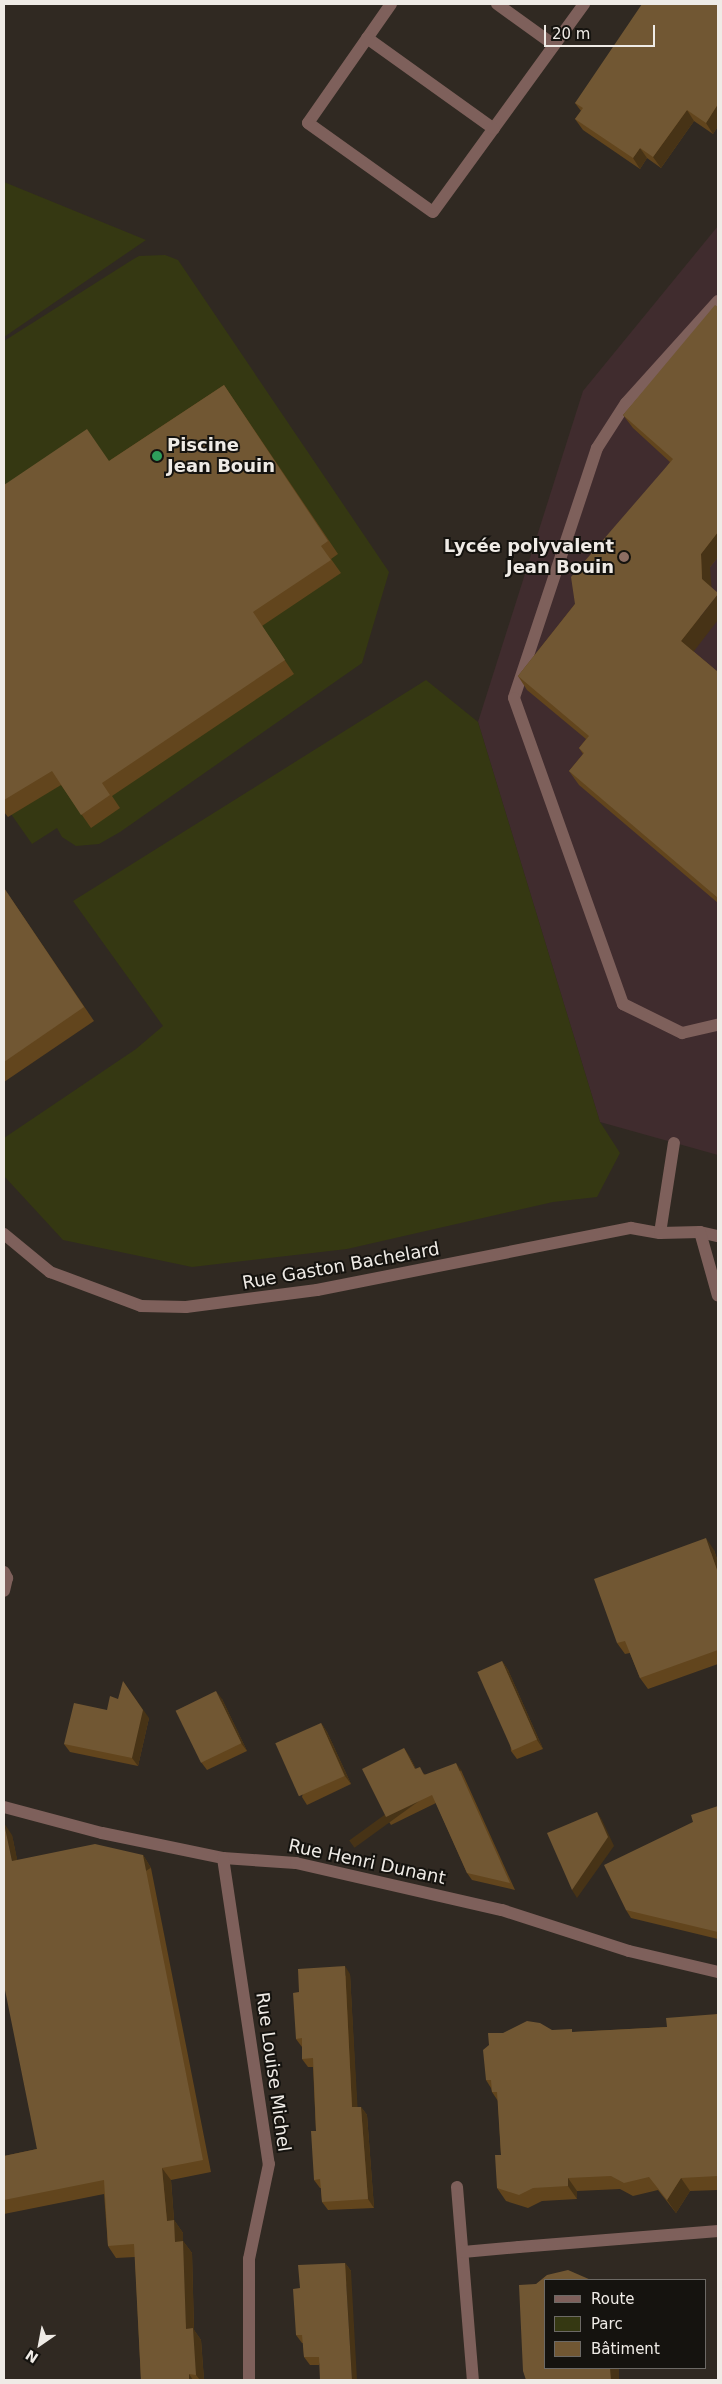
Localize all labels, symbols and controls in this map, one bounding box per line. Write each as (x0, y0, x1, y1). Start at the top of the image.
scale bar (547, 15, 658, 47)
text: 20 m (552, 25, 590, 43)
place label: Piscine Jean Bouin (167, 435, 275, 478)
marker: Piscine Jean Bouin (151, 450, 163, 462)
place label: Lycée polyvalent Jean Bouin (444, 536, 614, 578)
marker: Lycée polyvalent Jean Bouin (618, 551, 630, 563)
street label: Rue Gaston Bachelard (241, 1238, 441, 1294)
street label: Rue Henri Dunant (286, 1835, 448, 1889)
street label: Rue Louise Michel (251, 1991, 295, 2153)
legend (544, 2279, 707, 2369)
text: Route (591, 2290, 635, 2308)
text: Parc (591, 2315, 623, 2333)
north arrow (15, 2319, 65, 2369)
text: Bâtiment (591, 2340, 660, 2358)
text: N (23, 2347, 41, 2366)

